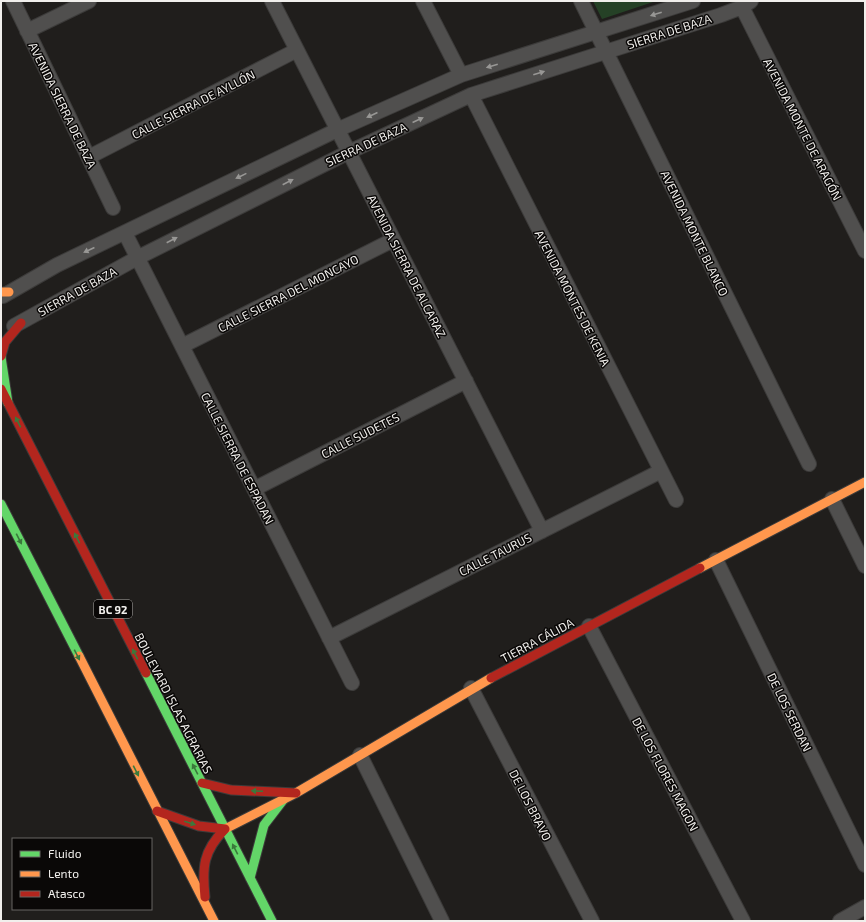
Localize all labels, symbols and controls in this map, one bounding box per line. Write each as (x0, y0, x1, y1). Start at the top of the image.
street label: SIERRA DE BAZA (625, 11, 713, 51)
one-way arrow (649, 11, 661, 17)
street label: AVENIDA SIERRA DE BAZA (26, 40, 100, 171)
street label: AVENIDA MONTE DE ARAGÓN (761, 56, 845, 202)
one-way arrow (486, 64, 498, 70)
street label: CALLE SIERRA DE AYLLÓN (129, 67, 257, 141)
one-way arrow (534, 70, 546, 76)
one-way arrow (365, 112, 377, 118)
one-way arrow (412, 117, 424, 123)
street label: SIERRA DE BAZA (323, 119, 409, 169)
street label: AVENIDA MONTE BLANCO (658, 168, 732, 298)
one-way arrow (236, 173, 247, 179)
one-way arrow (283, 179, 294, 185)
street label: AVENIDA SIERRA DE ALCARAZ (365, 192, 449, 340)
street label: AVENIDA MONTES DE KENIA (533, 228, 614, 369)
one-way arrow (166, 237, 178, 243)
one-way arrow (84, 247, 95, 253)
street label: CALLE SIERRA DEL MONCAYO (215, 251, 361, 335)
street label: SIERRA DE BAZA (35, 263, 119, 318)
street label: CALLE SIERRA DE ESPADAN (199, 390, 277, 526)
street label: CALLE SUDETES (319, 409, 402, 461)
one-way arrow (15, 416, 21, 428)
street label: CALLE TAURUS (456, 530, 534, 578)
one-way arrow (73, 532, 80, 544)
one-way arrow (15, 533, 22, 545)
road number: BC 92 (94, 600, 132, 618)
street label: TIERRA CÁLIDA (498, 615, 576, 665)
street label: BOULEVARD ISLAS AGRARIAS (132, 630, 216, 776)
one-way arrow (132, 648, 139, 660)
one-way arrow (74, 649, 81, 661)
street label: DE LOS SERDAN (765, 671, 815, 753)
street label: DE LOS FLORES MAGON (630, 715, 702, 833)
one-way arrow (192, 764, 198, 775)
one-way arrow (133, 765, 140, 776)
street label: DE LOS BRAVO (507, 767, 555, 843)
one-way arrow (251, 788, 263, 795)
one-way arrow (185, 820, 197, 826)
legend (12, 838, 152, 910)
one-way arrow (232, 843, 238, 855)
text: Fluido (48, 846, 82, 860)
text: Lento (48, 866, 79, 880)
text: Atasco (48, 886, 85, 900)

